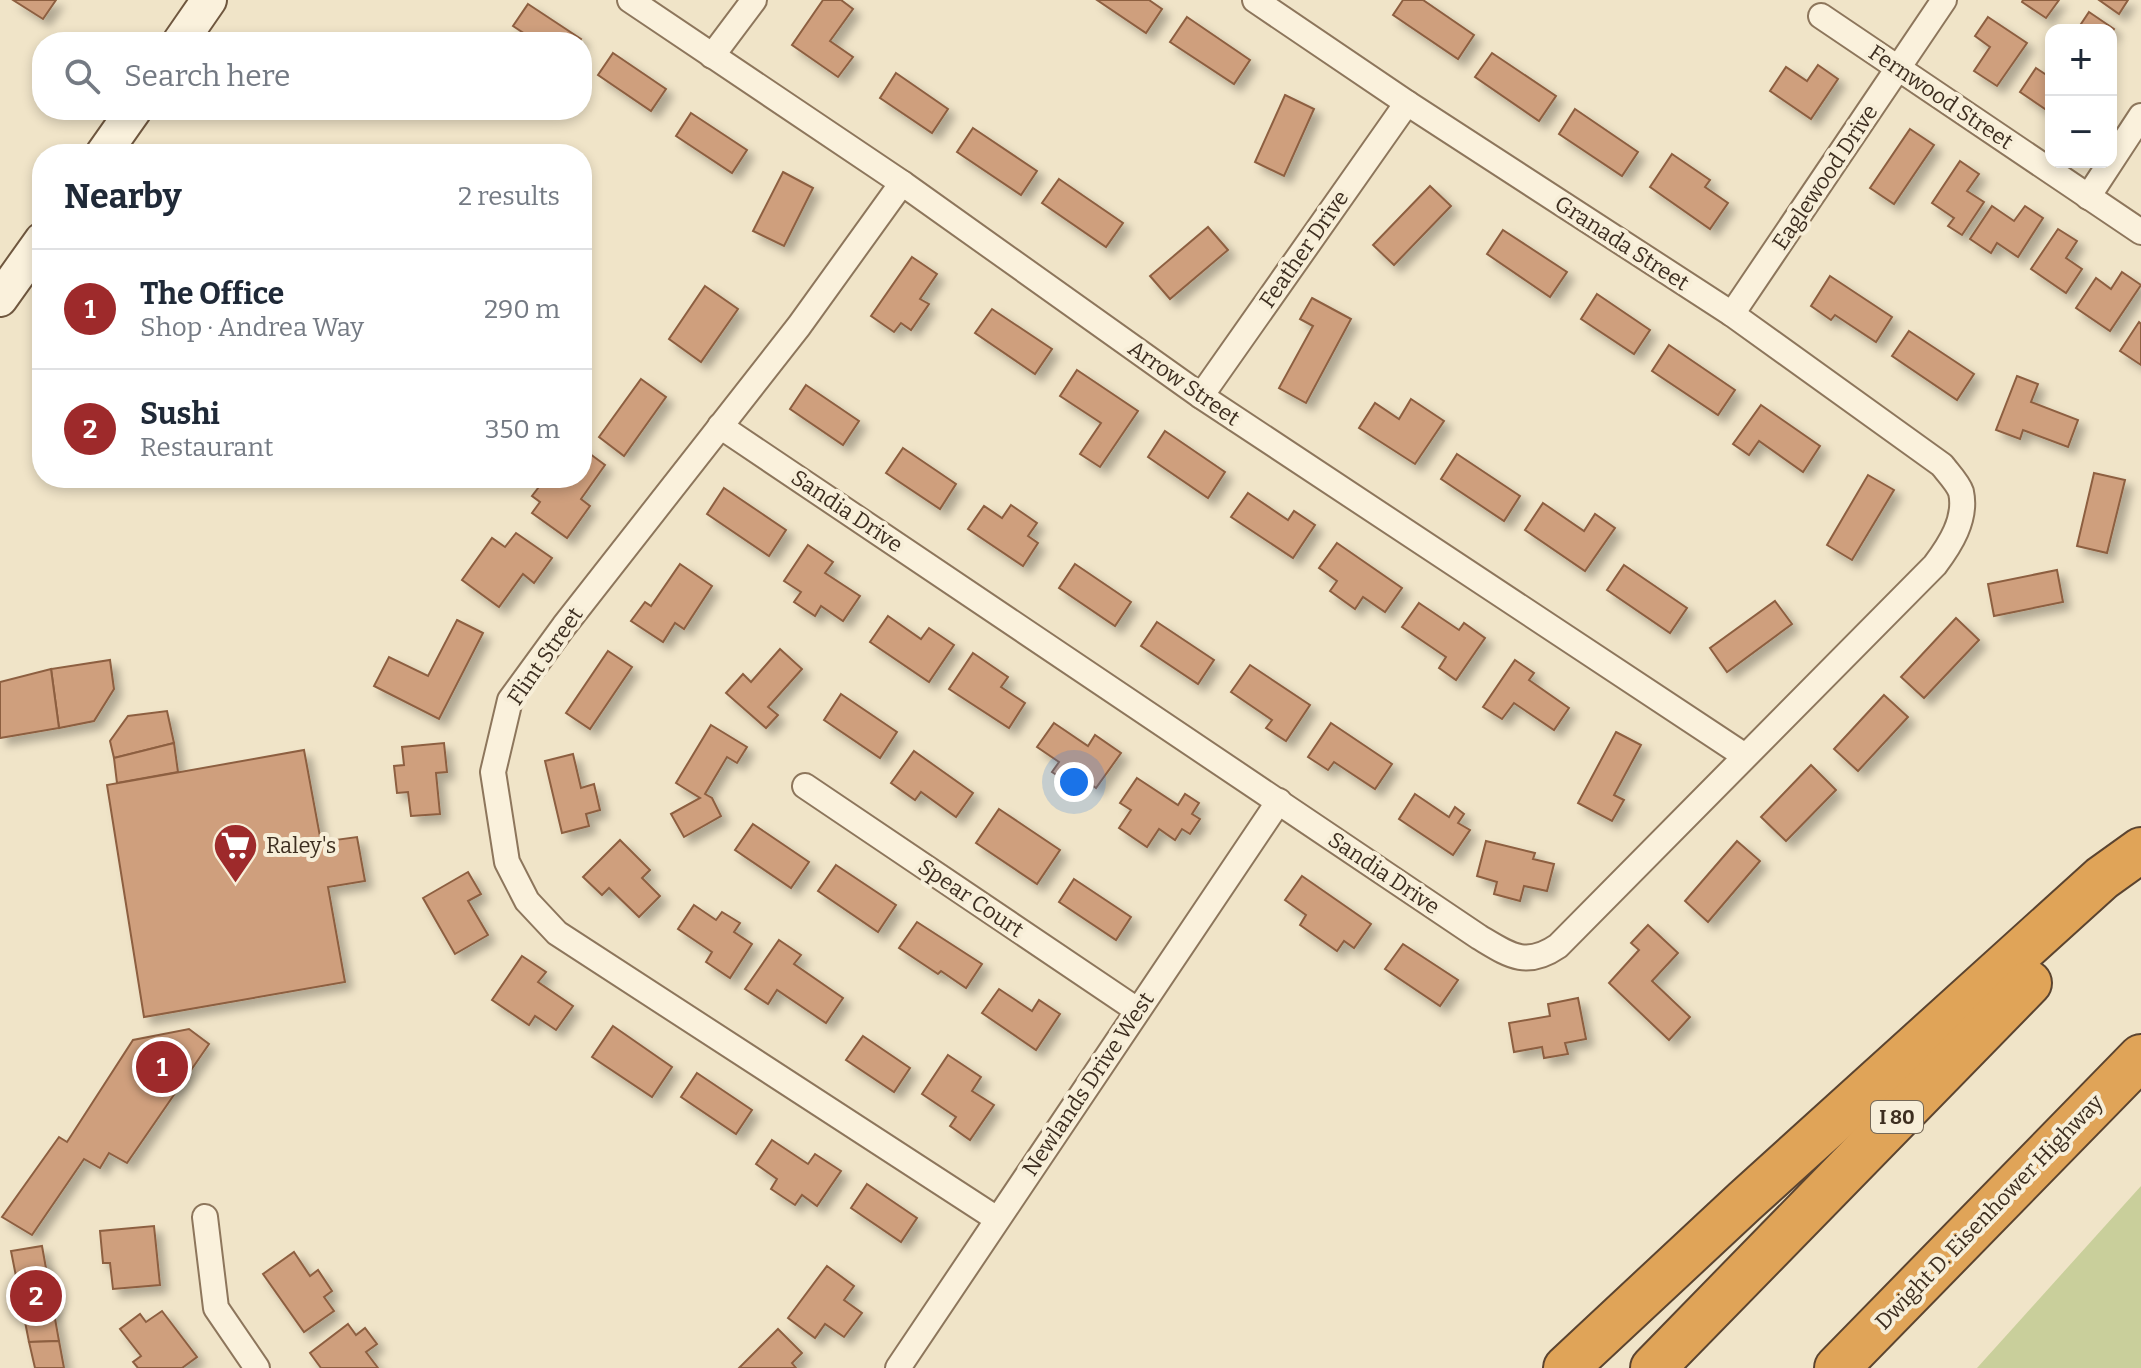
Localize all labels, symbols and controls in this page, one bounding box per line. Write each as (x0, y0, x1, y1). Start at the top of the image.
map controls (2045, 24, 2117, 168)
button: + (2045, 24, 2117, 96)
search box (32, 32, 592, 120)
street label: Fernwood Street (1864, 39, 2018, 155)
icon: search (60, 54, 104, 98)
text: Search here (124, 58, 291, 94)
button: − (2045, 96, 2117, 168)
street label: Eaglewood Drive (1766, 99, 1884, 255)
text: Nearby (64, 176, 182, 217)
text: 2 results (458, 181, 560, 212)
street label: Feather Drive (1254, 185, 1354, 313)
street label: Granada Street (1550, 190, 1694, 296)
text: The Office (140, 276, 284, 312)
text: 1 (84, 294, 96, 325)
text: 290 m (484, 294, 560, 325)
text: Shop · Andrea Way (140, 312, 364, 343)
street label: Arrow Street (1123, 335, 1245, 431)
text: Sushi (140, 396, 220, 432)
text: 2 (83, 414, 97, 445)
text: 350 m (485, 414, 560, 445)
text: Restaurant (140, 432, 273, 463)
street label: Sandia Drive (786, 464, 908, 558)
street label: Flint Street (501, 602, 589, 710)
your location (1054, 762, 1094, 802)
supermarket icon: Raley's (211, 821, 259, 884)
street label: Sandia Drive (1323, 826, 1445, 920)
place label: Raley's (266, 832, 336, 859)
street label: Spear Court (913, 853, 1029, 943)
street label: Newlands Drive West (1016, 987, 1160, 1181)
pin: 1 (136, 1037, 188, 1097)
street label: Dwight D. Eisenhower Highway (1869, 1089, 2109, 1335)
road number: I 80 (1871, 1101, 1923, 1133)
pin: 2 (10, 1266, 62, 1326)

